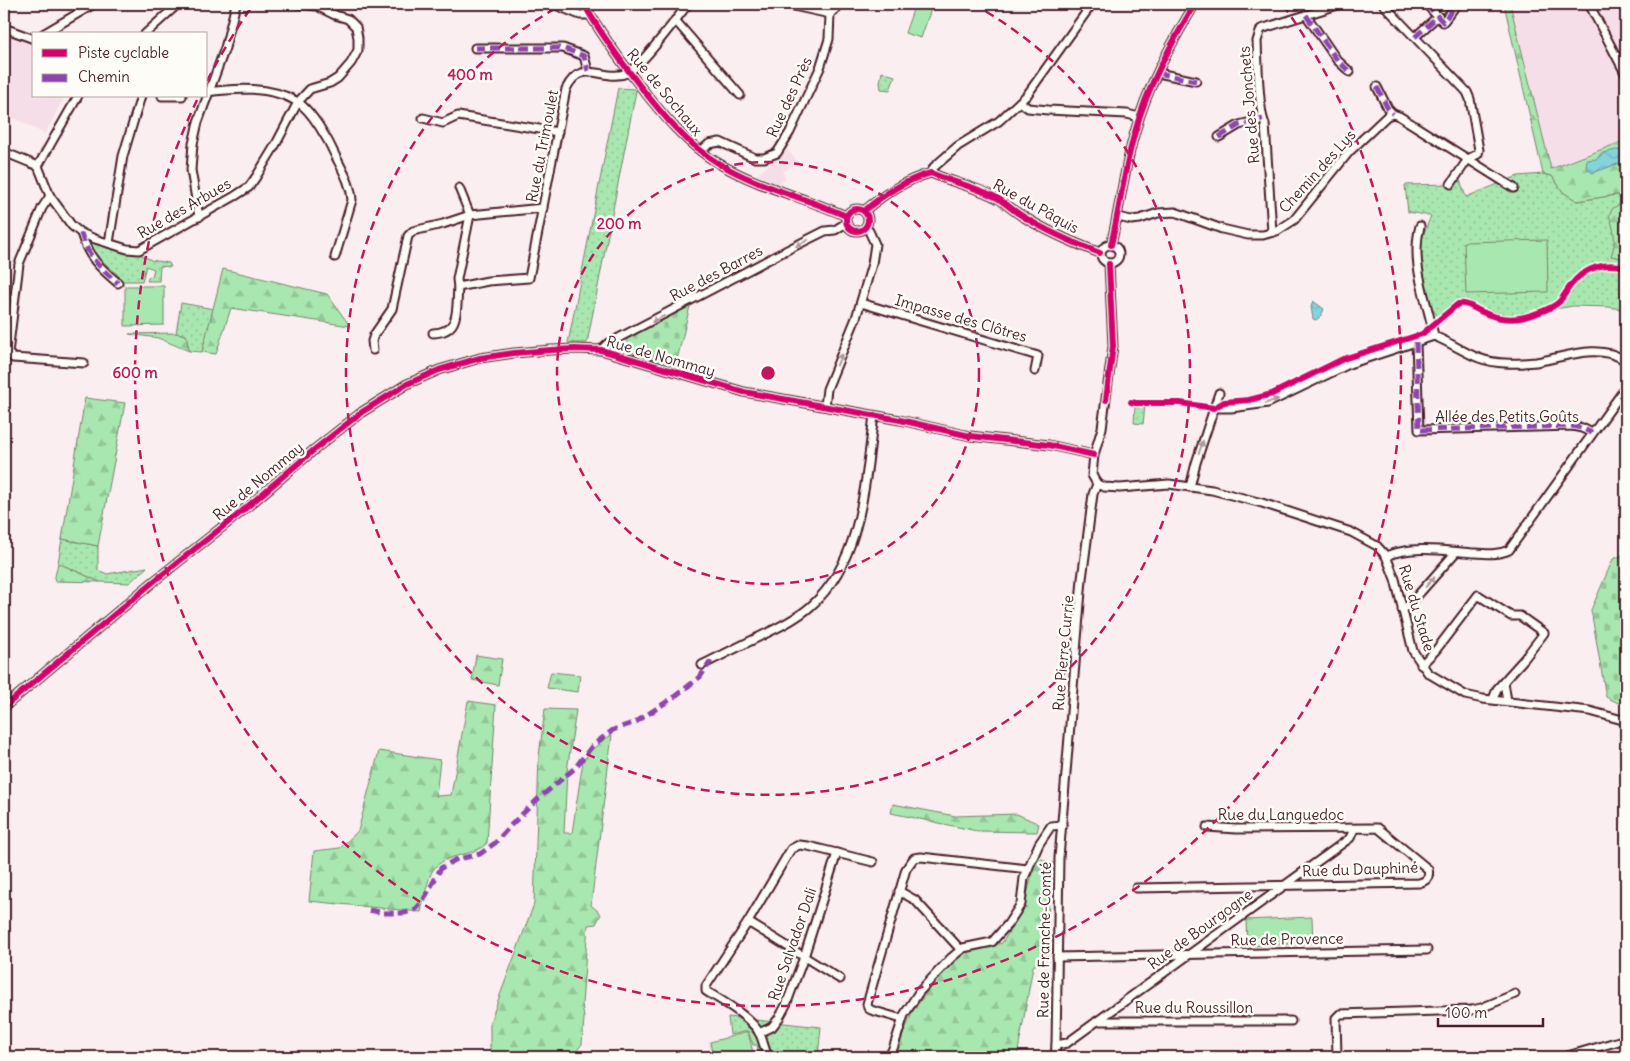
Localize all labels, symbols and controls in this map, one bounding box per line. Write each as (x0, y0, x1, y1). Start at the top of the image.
legend (32, 32, 208, 98)
text: Piste cyclable (78, 43, 169, 62)
street label: Rue de Sochaux (623, 45, 707, 140)
street label: Rue des Jonchets (1234, 45, 1264, 165)
street label: Rue des Près (762, 54, 816, 140)
text: 400 m (447, 65, 493, 84)
text: Chemin (78, 67, 130, 86)
street label: Rue du Trimoulet (522, 88, 562, 204)
street label: Chemin des Lys (1274, 125, 1360, 217)
street label: Rue des Arbues (134, 174, 234, 242)
street label: Rue du Pâquis (990, 175, 1082, 238)
text: 200 m (597, 214, 641, 233)
one-way arrow (795, 239, 809, 247)
street label: Rue des Barres (666, 241, 766, 305)
street label: Impasse des Clôtres (893, 290, 1029, 346)
one-way arrow (651, 315, 665, 323)
street label: Rue de Nommay (604, 331, 718, 381)
one-way arrow (836, 353, 844, 367)
text: 600 m (112, 363, 158, 382)
centre of rings (759, 364, 777, 382)
one-way arrow (1264, 397, 1279, 404)
street label: Allée des Petits Goûts (1435, 407, 1579, 426)
street label: Rue de Nommay (209, 438, 307, 524)
one-way arrow (1198, 439, 1206, 454)
street label: Rue du Stade (1395, 562, 1439, 654)
one-way arrow (1424, 576, 1435, 588)
street label: Rue Pierre Currie (1048, 594, 1078, 712)
street label: Rue du Languedoc (1218, 805, 1344, 824)
street label: Rue du Dauphiné (1302, 857, 1418, 881)
street label: Rue de Franche-Comté (1033, 862, 1055, 1018)
street label: Rue Salvador Dali (764, 885, 820, 1003)
street label: Rue de Bourgogne (1144, 885, 1256, 973)
street label: Rue de Provence (1230, 929, 1344, 949)
scale bar (1438, 996, 1542, 1028)
street label: Rue du Roussillon (1135, 998, 1254, 1017)
text: 100 m (1445, 1003, 1487, 1022)

